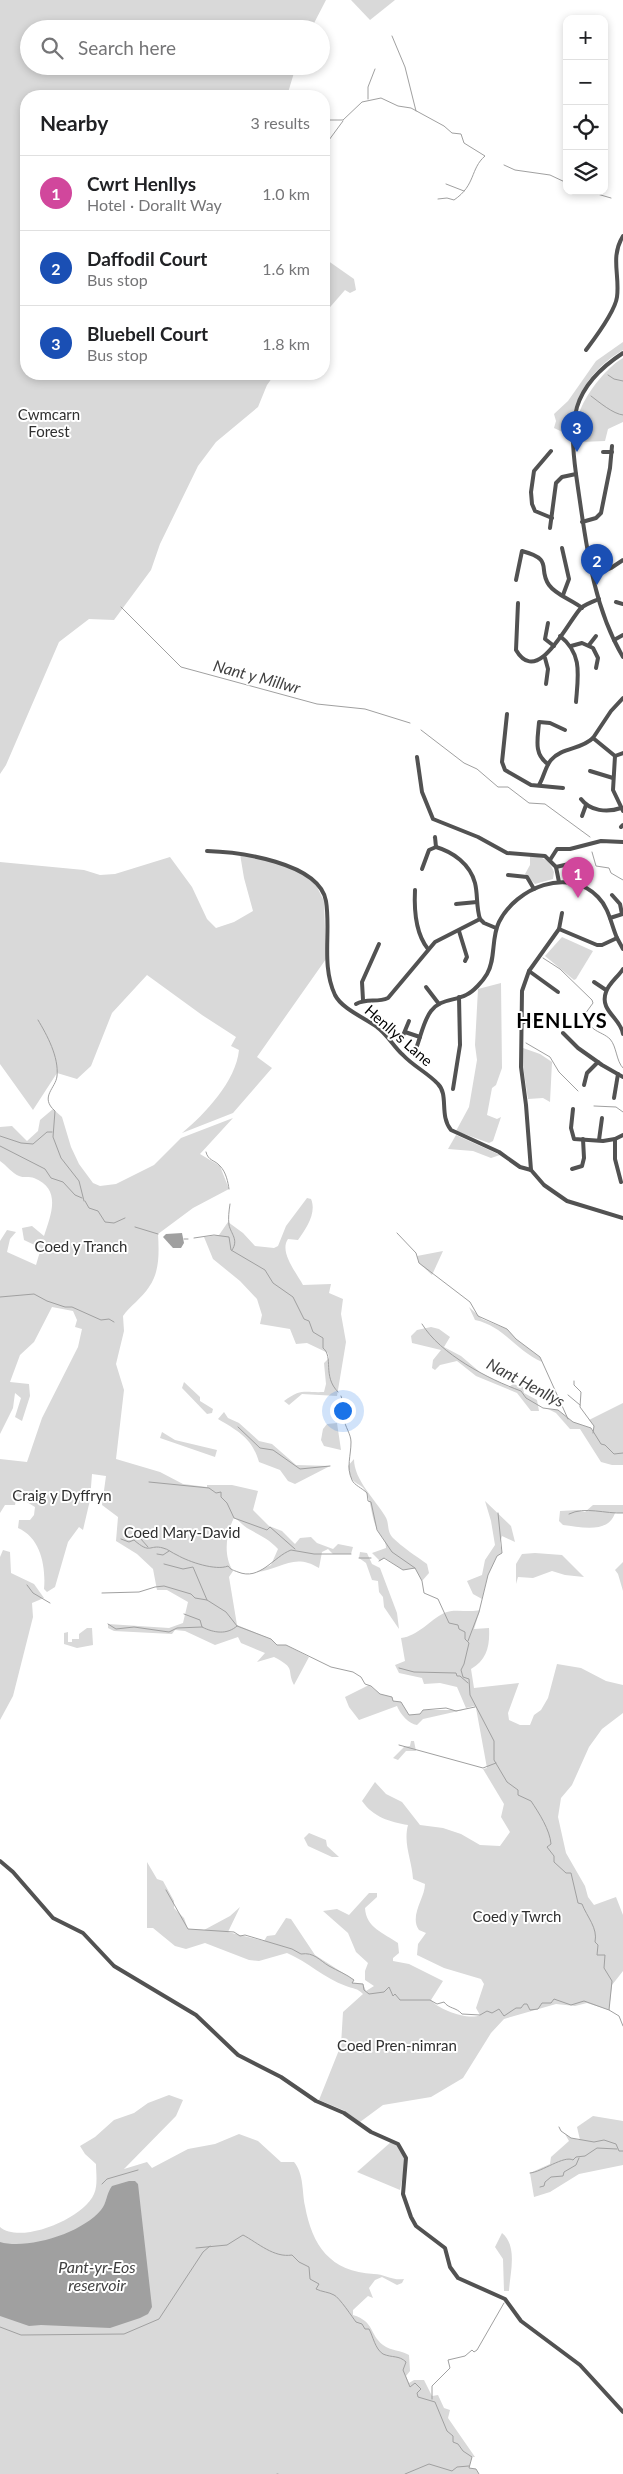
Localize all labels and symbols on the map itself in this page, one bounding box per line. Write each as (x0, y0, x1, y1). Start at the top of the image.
park label: Cwmcarn Forest (18, 405, 80, 440)
pin: 3 (561, 411, 593, 452)
pin: 2 (581, 544, 613, 585)
water label: Nant y Millwr (211, 655, 303, 697)
pin: 1 (562, 857, 594, 898)
street label: Henllys Lane (361, 1001, 437, 1069)
district label: HENLLYS (516, 1008, 608, 1032)
park label: Coed y Tranch (35, 1237, 127, 1255)
water label: Nant Henllys (484, 1354, 569, 1411)
your location (330, 1398, 356, 1424)
park label: Craig y Dyffryn (12, 1486, 112, 1504)
park label: Coed Mary-David (124, 1523, 240, 1541)
park label: Coed y Twrch (473, 1907, 561, 1925)
park label: Coed Pren-nimran (337, 2036, 457, 2054)
water label: Pant-yr-Eos reservoir (58, 2257, 136, 2294)

